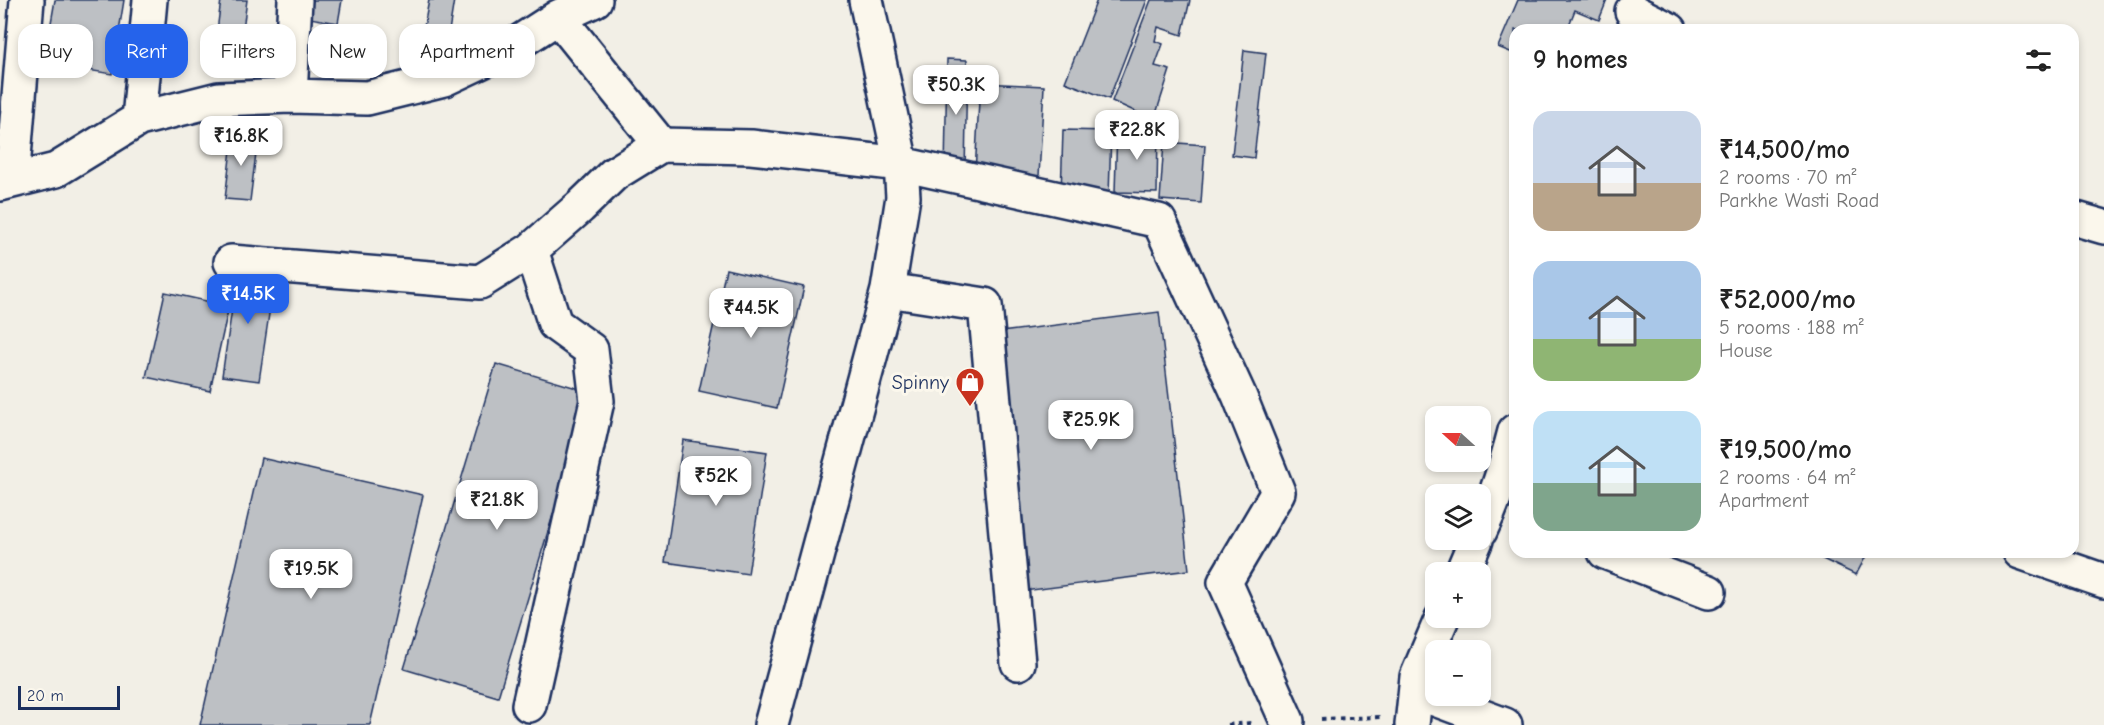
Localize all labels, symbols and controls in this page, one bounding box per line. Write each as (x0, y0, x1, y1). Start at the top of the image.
chip: Buy (18, 24, 93, 78)
chip: Rent (105, 24, 188, 78)
chip: Filters (200, 24, 296, 78)
chip: New (308, 24, 387, 78)
chip: Apartment (399, 24, 535, 78)
icon: filters (2022, 44, 2055, 77)
text: 9 homes (1533, 45, 1628, 75)
pin: ₹50.3K (907, 65, 1005, 116)
text: ₹50.3K (927, 73, 985, 96)
pin: ₹22.8K (1088, 110, 1186, 161)
pin: ₹16.8K (192, 116, 290, 167)
text: ₹22.8K (1109, 118, 1165, 141)
text: ₹16.8K (214, 124, 268, 147)
icon: home (1581, 135, 1653, 207)
text: ₹14,500/mo (1719, 135, 1850, 165)
text: 2 rooms · 70 m² (1719, 166, 1856, 189)
text: Parkhe Wasti Road (1719, 189, 1879, 212)
pin: ₹14.5K (199, 274, 297, 325)
text: ₹14.5K (221, 282, 275, 305)
icon: home (1581, 285, 1653, 357)
text: ₹52,000/mo (1719, 285, 1856, 315)
pin: ₹44.5K (702, 288, 800, 339)
text: ₹44.5K (723, 296, 779, 319)
text: 5 rooms · 188 m² (1719, 316, 1864, 339)
text: House (1719, 339, 1773, 362)
shop icon: Spinny (954, 366, 986, 408)
place label: Spinny (892, 371, 949, 394)
pin: ₹25.9K (1042, 400, 1140, 451)
north arrow (1425, 406, 1491, 472)
map controls (1425, 406, 1491, 706)
text: ₹25.9K (1062, 408, 1120, 431)
icon: home (1581, 435, 1653, 507)
text: ₹19,500/mo (1719, 435, 1852, 465)
pin: ₹52K (680, 456, 752, 507)
text: ₹52K (694, 464, 738, 487)
text: 2 rooms · 64 m² (1719, 466, 1855, 489)
pin: ₹21.8K (448, 480, 546, 531)
button: layers (1425, 484, 1491, 550)
text: ₹21.8K (470, 488, 524, 511)
text: Apartment (1719, 489, 1809, 512)
pin: ₹19.5K (262, 549, 360, 600)
text: ₹19.5K (283, 557, 339, 580)
button: + (1425, 562, 1491, 628)
button: − (1425, 640, 1491, 706)
scale bar (18, 683, 120, 710)
text: 20 m (27, 687, 64, 705)

